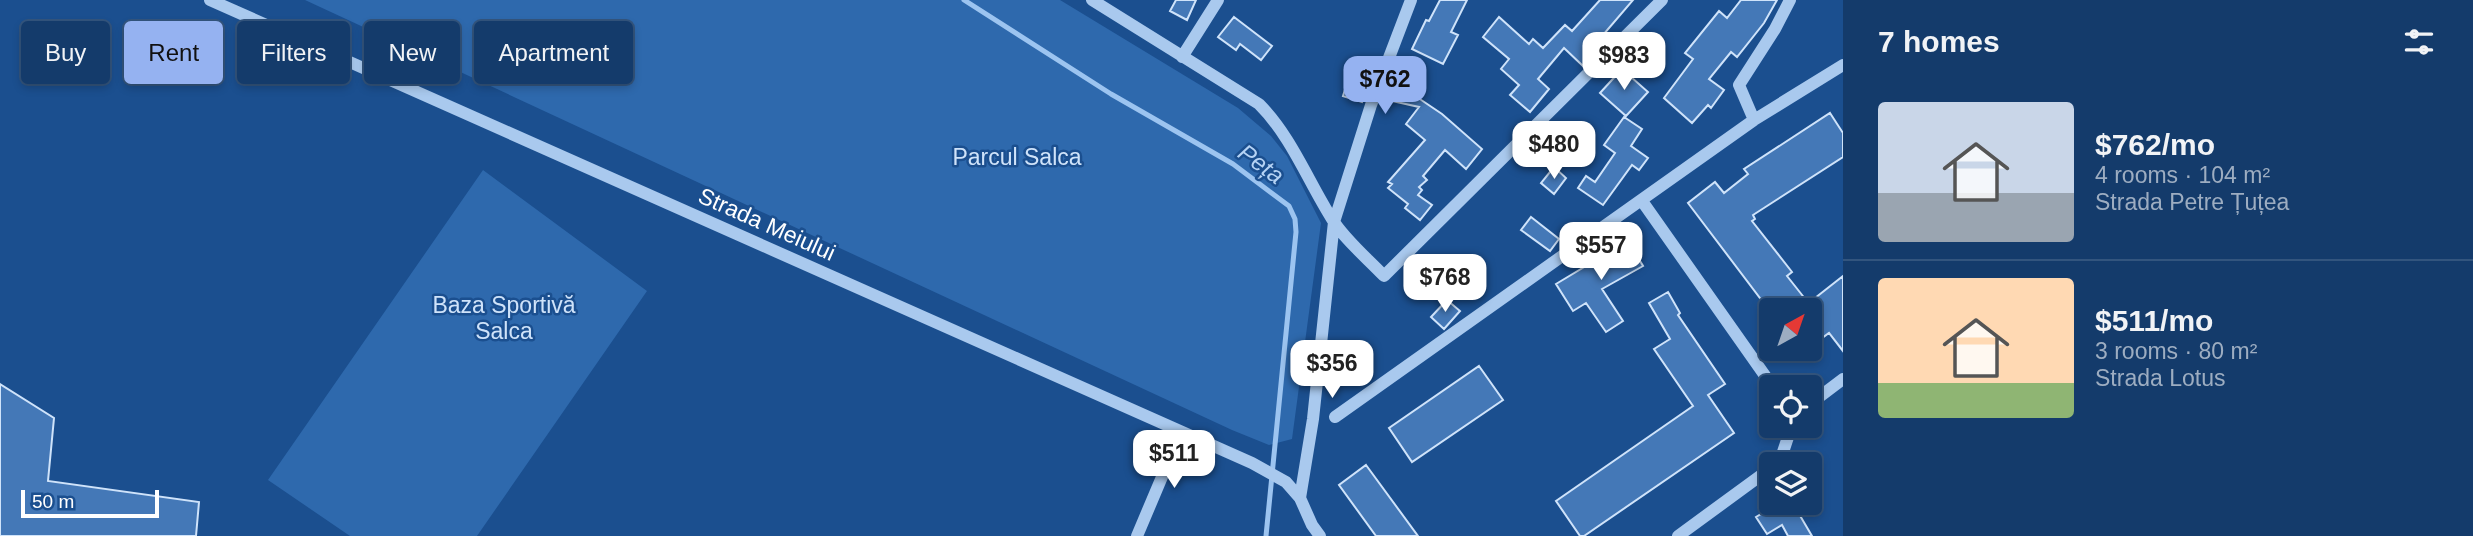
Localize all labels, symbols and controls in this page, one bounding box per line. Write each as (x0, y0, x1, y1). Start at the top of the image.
chip: Buy (21, 21, 110, 84)
chip: Rent (124, 21, 223, 84)
chip: Filters (237, 21, 350, 84)
chip: New (364, 21, 460, 84)
chip: Apartment (474, 21, 633, 84)
icon: filters (2400, 23, 2438, 61)
text: 7 homes (1878, 25, 2000, 58)
pin: $983 (1583, 32, 1665, 92)
text: $983 (1598, 42, 1650, 68)
pin: $762 (1344, 57, 1426, 116)
text: $762 (1359, 66, 1411, 92)
pin: $480 (1513, 122, 1595, 181)
text: $762/mo (2095, 128, 2215, 161)
icon: home (1934, 130, 2018, 214)
text: $480 (1528, 131, 1580, 157)
water label: Peța (1233, 138, 1289, 189)
park label: Parcul Salca (952, 144, 1082, 170)
text: 4 rooms · 104 m² (2095, 162, 2270, 188)
street label: Strada Meiului (695, 182, 839, 266)
text: Strada Petre Țuțea (2095, 189, 2289, 215)
pin: $557 (1560, 222, 1642, 282)
text: $557 (1575, 232, 1627, 258)
pin: $768 (1404, 254, 1486, 314)
text: $768 (1419, 264, 1471, 290)
park label: Baza Sportivă Salca (432, 292, 576, 344)
north arrow (1759, 298, 1822, 360)
map controls (1759, 298, 1822, 515)
text: $511/mo (2095, 304, 2213, 337)
icon: home (1934, 306, 2018, 390)
text: 3 rooms · 80 m² (2095, 338, 2257, 364)
pin: $356 (1291, 340, 1373, 400)
text: $356 (1306, 350, 1358, 376)
text: Strada Lotus (2095, 365, 2225, 391)
button: locate (1759, 375, 1822, 438)
pin: $511 (1133, 430, 1215, 490)
text: $511 (1149, 440, 1199, 466)
button: layers (1759, 452, 1822, 515)
scale bar (21, 487, 159, 519)
text: 50 m (32, 491, 74, 512)

